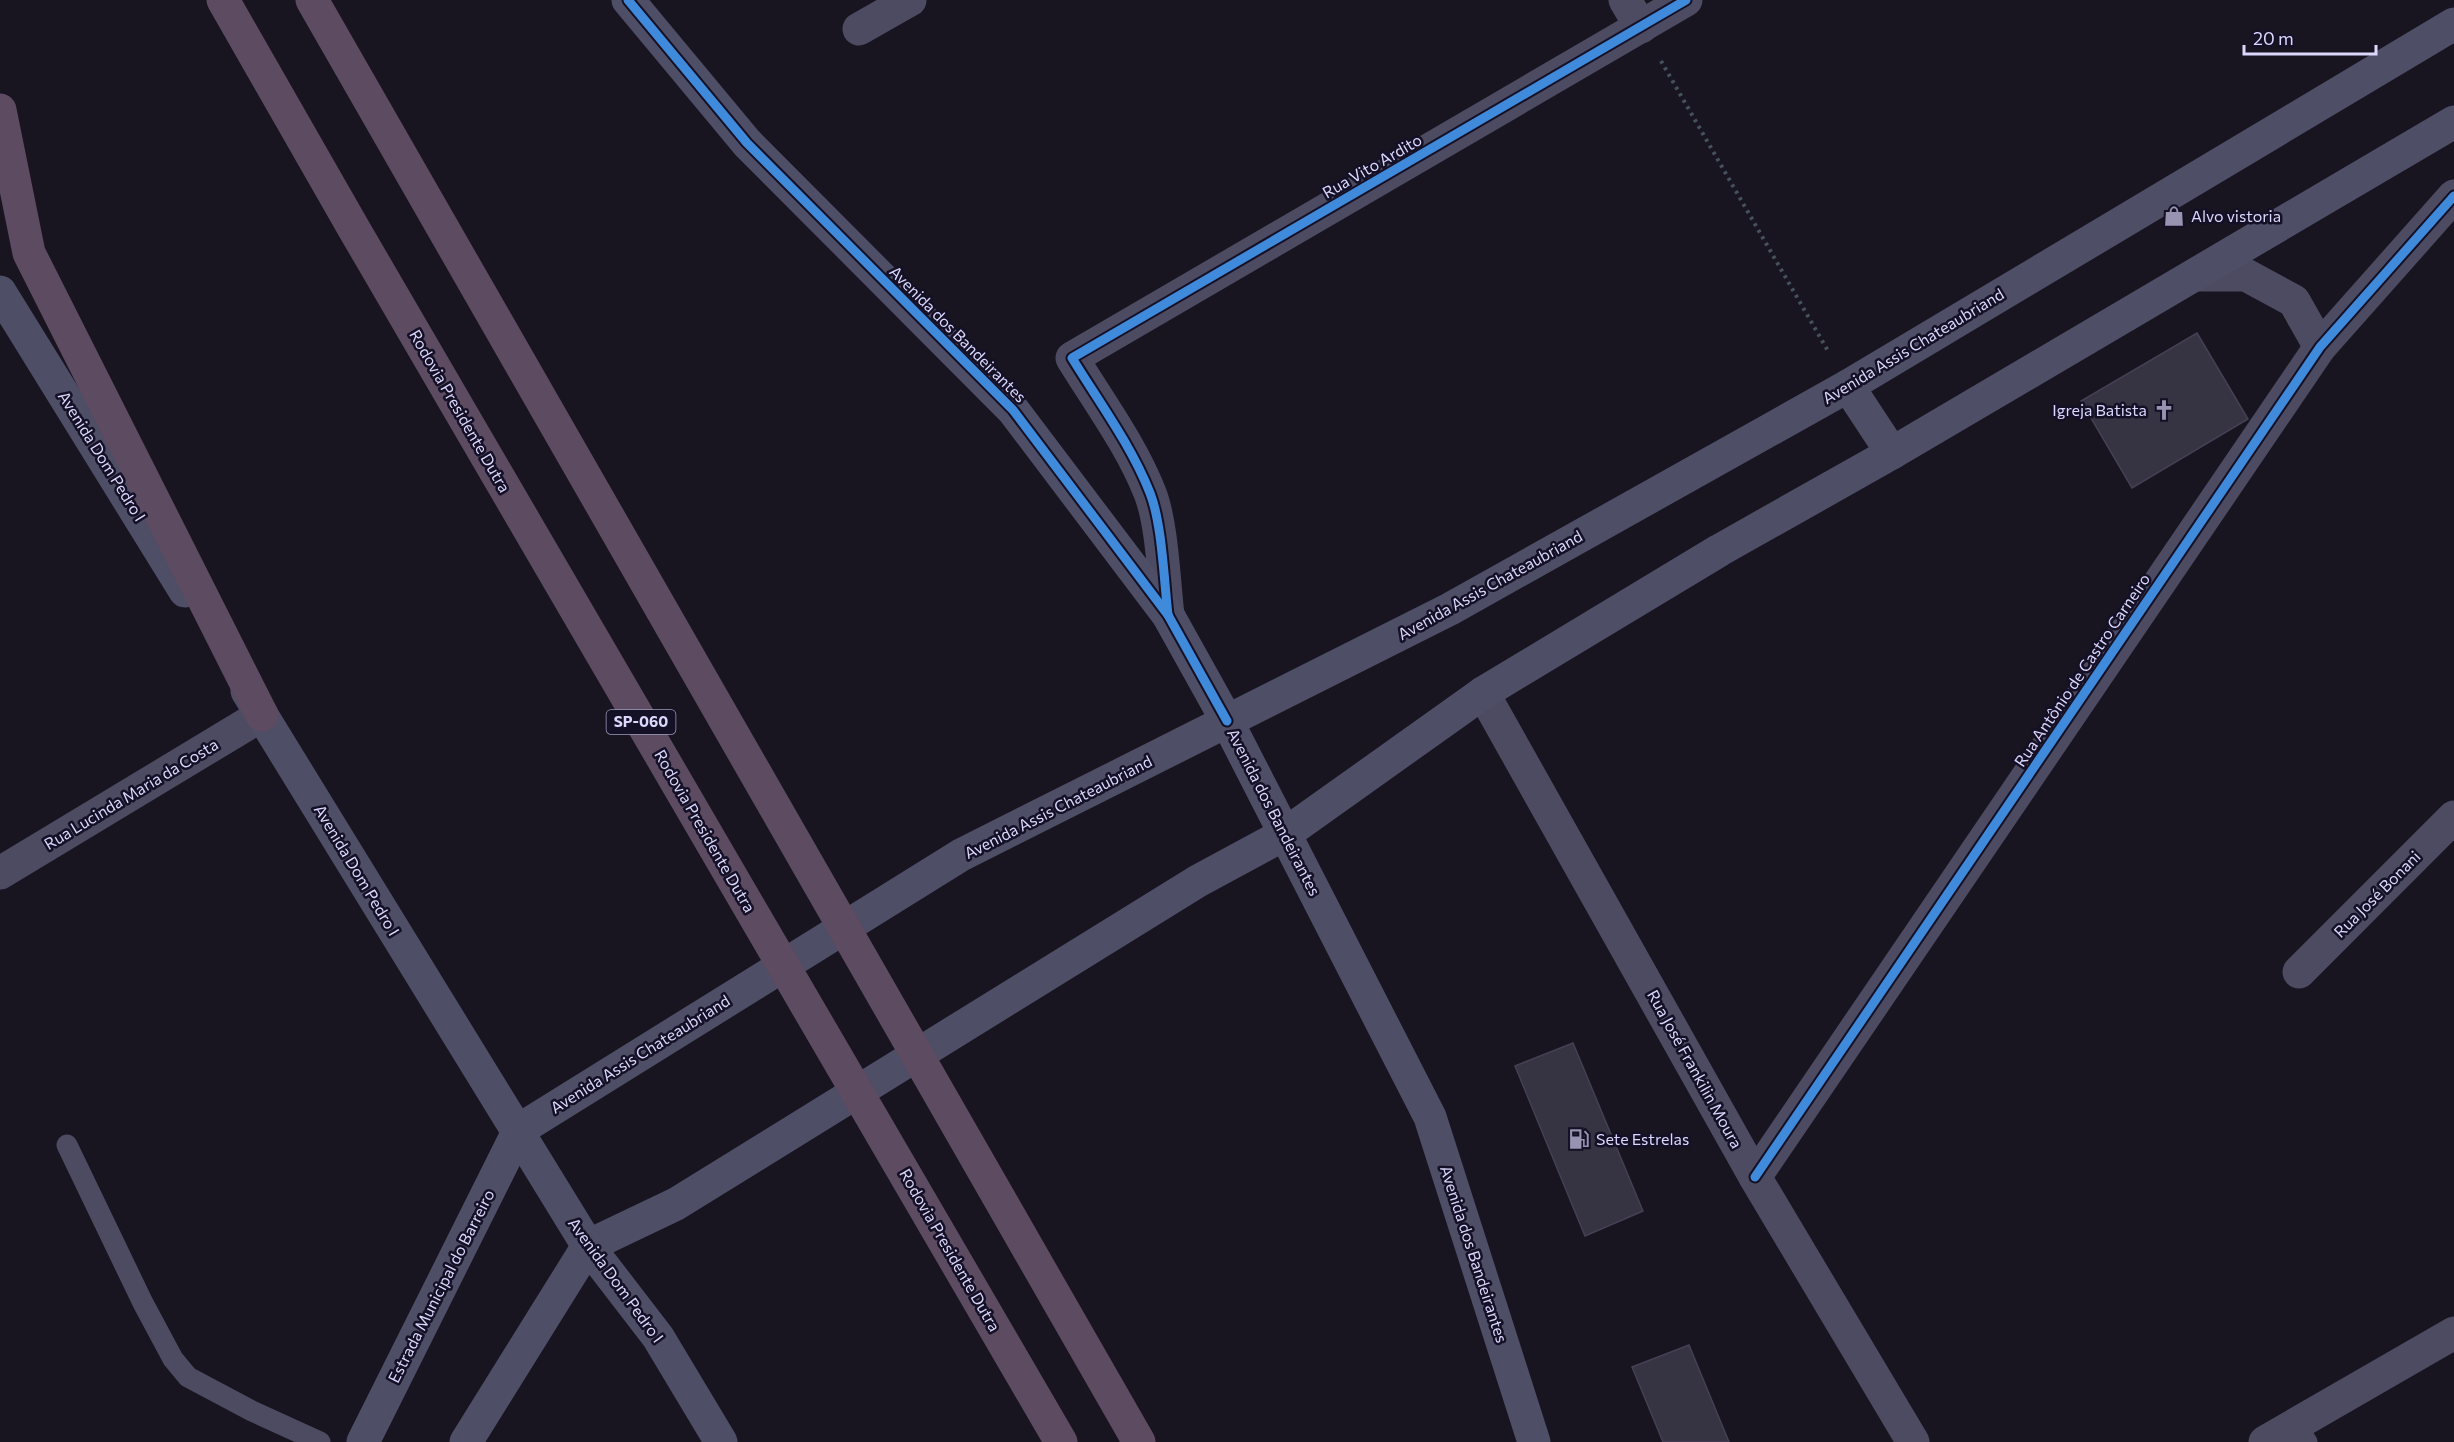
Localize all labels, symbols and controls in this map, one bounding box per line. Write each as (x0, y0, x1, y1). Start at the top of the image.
scale bar (2244, 18, 2376, 56)
text: 20 m (2253, 27, 2294, 49)
street label: Rua Vito Ardito (1319, 129, 1425, 202)
shop icon: Alvo vistoria (2162, 204, 2186, 228)
place label: Alvo vistoria (2191, 206, 2281, 225)
street label: Avenida dos Bandeirantes (886, 261, 1031, 406)
street label: Avenida Assis Chateaubriand (1819, 284, 2007, 407)
street label: Rodovia Presidente Dutra (406, 326, 515, 495)
street label: Avenida Dom Pedro I (55, 387, 150, 524)
church icon: Igreja Batista (2152, 398, 2176, 422)
place label: Igreja Batista (2052, 400, 2147, 419)
street label: Avenida Assis Chateaubriand (1394, 526, 1585, 643)
street label: Rua Antônio de Castro Carneiro (2010, 570, 2153, 770)
road number: SP-060 (606, 710, 676, 734)
street label: Avenida dos Bandeirantes (1224, 725, 1325, 899)
street label: Rua Lucinda Maria da Costa (40, 734, 221, 853)
street label: Rodovia Presidente Dutra (651, 746, 760, 915)
street label: Avenida Assis Chateaubriand (961, 751, 1155, 862)
street label: Avenida Dom Pedro I (311, 801, 404, 939)
street label: Rua José Bonani (2329, 846, 2424, 941)
street label: Rua José Frankilin Moura (1644, 986, 1747, 1151)
street label: Avenida Assis Chateaubriand (546, 990, 733, 1117)
fuel station icon: Sete Estrelas (1567, 1127, 1591, 1151)
place label: Sete Estrelas (1596, 1129, 1689, 1148)
street label: Avenida dos Bandeirantes (1437, 1163, 1512, 1345)
street label: Rodovia Presidente Dutra (896, 1165, 1005, 1334)
street label: Estrada Municipal do Barreiro (383, 1186, 498, 1386)
street label: Avenida Dom Pedro I (565, 1214, 668, 1346)

